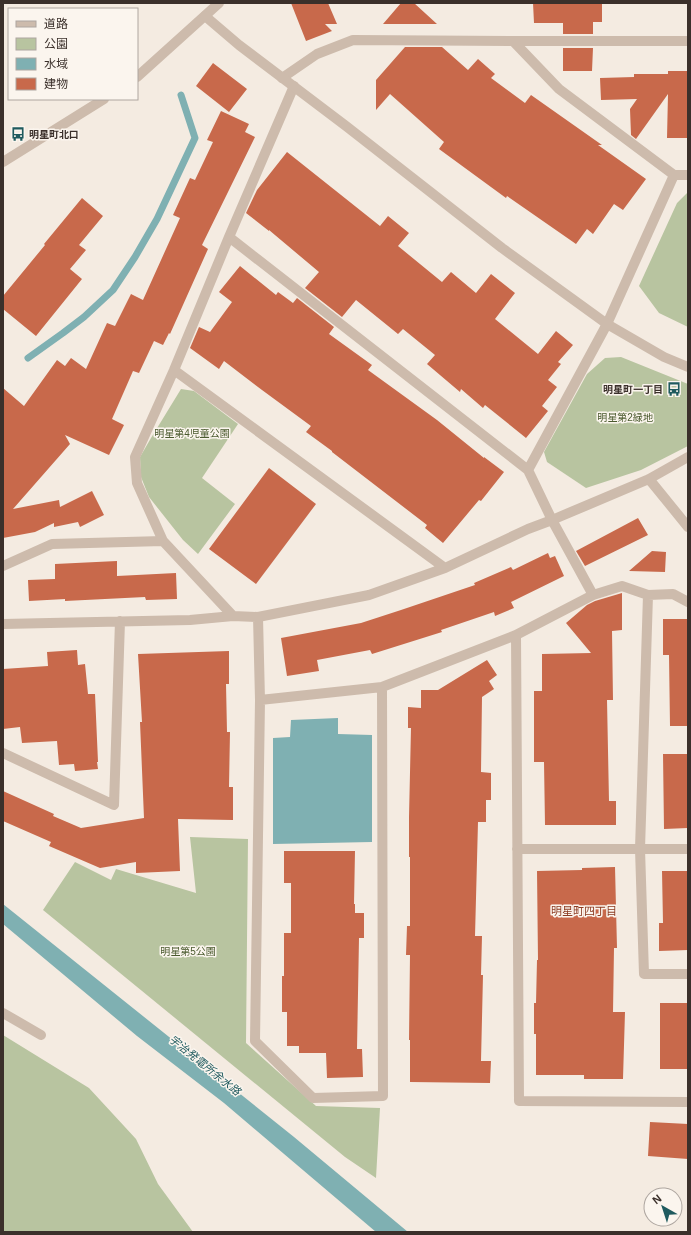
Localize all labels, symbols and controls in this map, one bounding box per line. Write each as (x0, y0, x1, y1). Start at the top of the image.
legend (8, 8, 138, 100)
text: 道路 (44, 17, 68, 31)
text: 公園 (44, 37, 68, 51)
text: 水域 (44, 57, 68, 71)
text: 建物 (44, 77, 68, 91)
bus stop icon: 明星町北口 (10, 126, 26, 142)
place label: 明星町北口 (29, 129, 79, 140)
bus stop icon: 明星町一丁目 (666, 381, 682, 397)
place label: 明星町一丁目 (603, 384, 663, 395)
park label: 明星第2緑地 (597, 412, 654, 423)
park label: 明星第4児童公園 (154, 428, 230, 439)
district label: 明星町四丁目 (551, 905, 617, 917)
park label: 明星第5公園 (160, 946, 216, 957)
water label: 宇治発電所余水路 (167, 1033, 244, 1098)
north arrow (643, 1187, 683, 1227)
text: N (650, 1192, 664, 1206)

